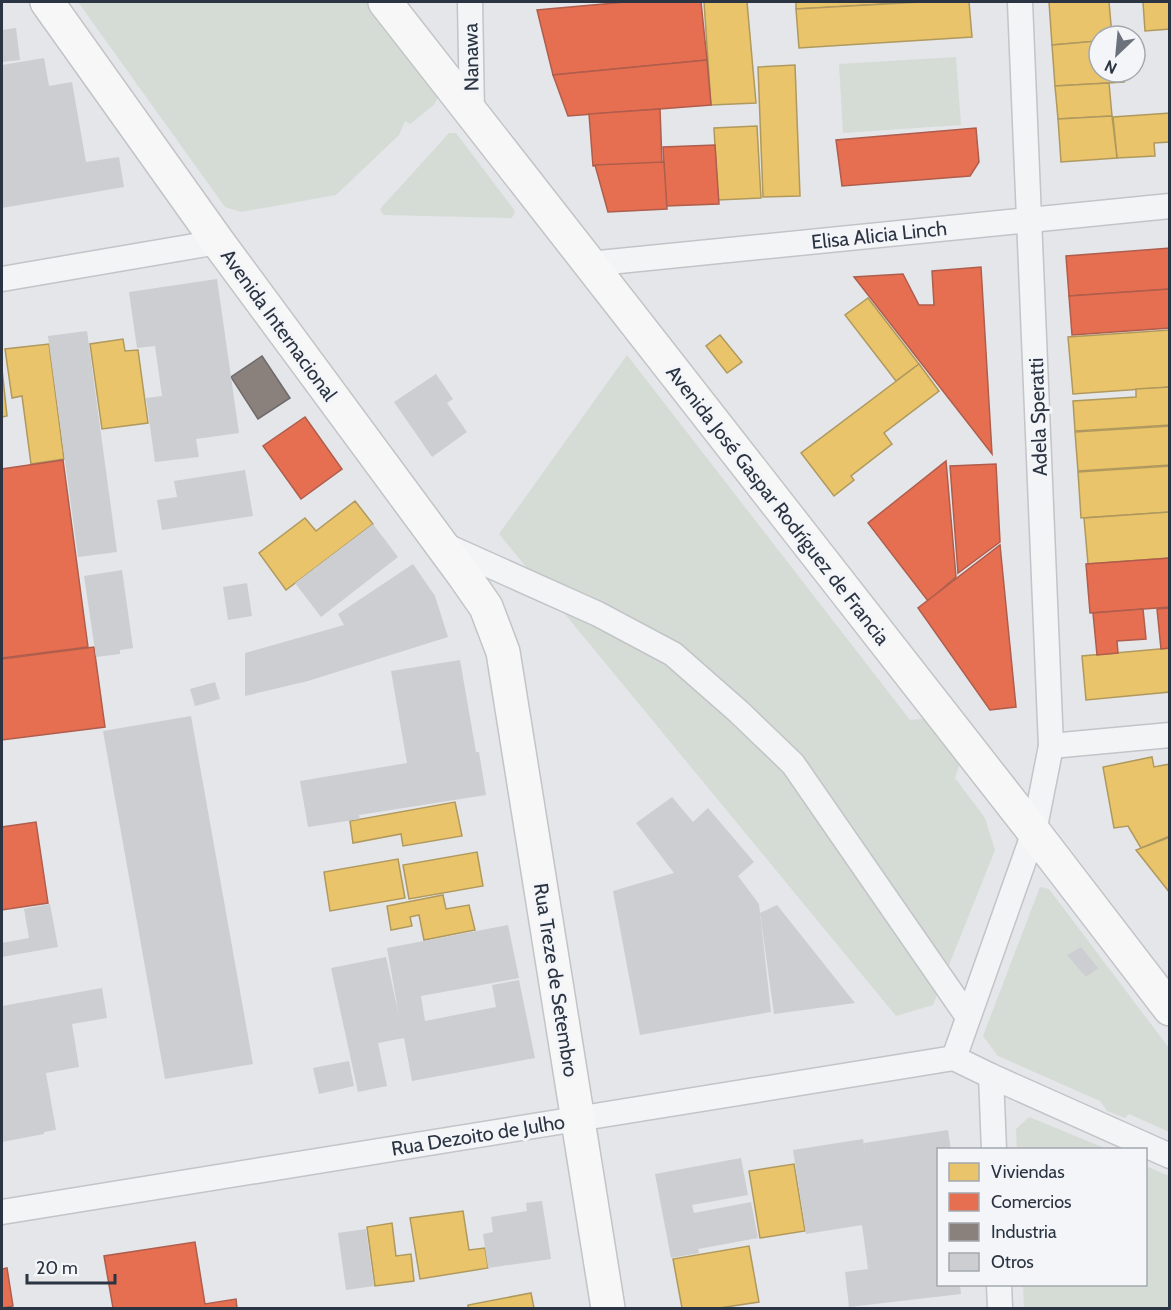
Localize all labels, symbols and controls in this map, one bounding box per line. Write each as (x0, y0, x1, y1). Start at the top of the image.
street label: Nanawa (458, 22, 484, 91)
north arrow (1087, 24, 1147, 84)
text: N (1101, 56, 1120, 78)
street label: Elisa Alicia Linch (810, 216, 948, 254)
street label: Avenida Internacional (216, 244, 342, 406)
street label: Adela Speratti (1024, 357, 1052, 477)
street label: Avenida José Gaspar Rodríguez de Francia (661, 360, 895, 650)
street label: Rua Treze de Setembro (529, 881, 583, 1079)
street label: Rua Dezoito de Julho (389, 1109, 567, 1161)
legend (937, 1148, 1147, 1286)
text: Viviendas (991, 1161, 1065, 1183)
text: Comercios (991, 1191, 1072, 1213)
text: Industria (991, 1221, 1057, 1243)
scale bar (27, 1247, 116, 1285)
text: Otros (991, 1251, 1034, 1273)
text: 20 m (36, 1257, 78, 1279)

